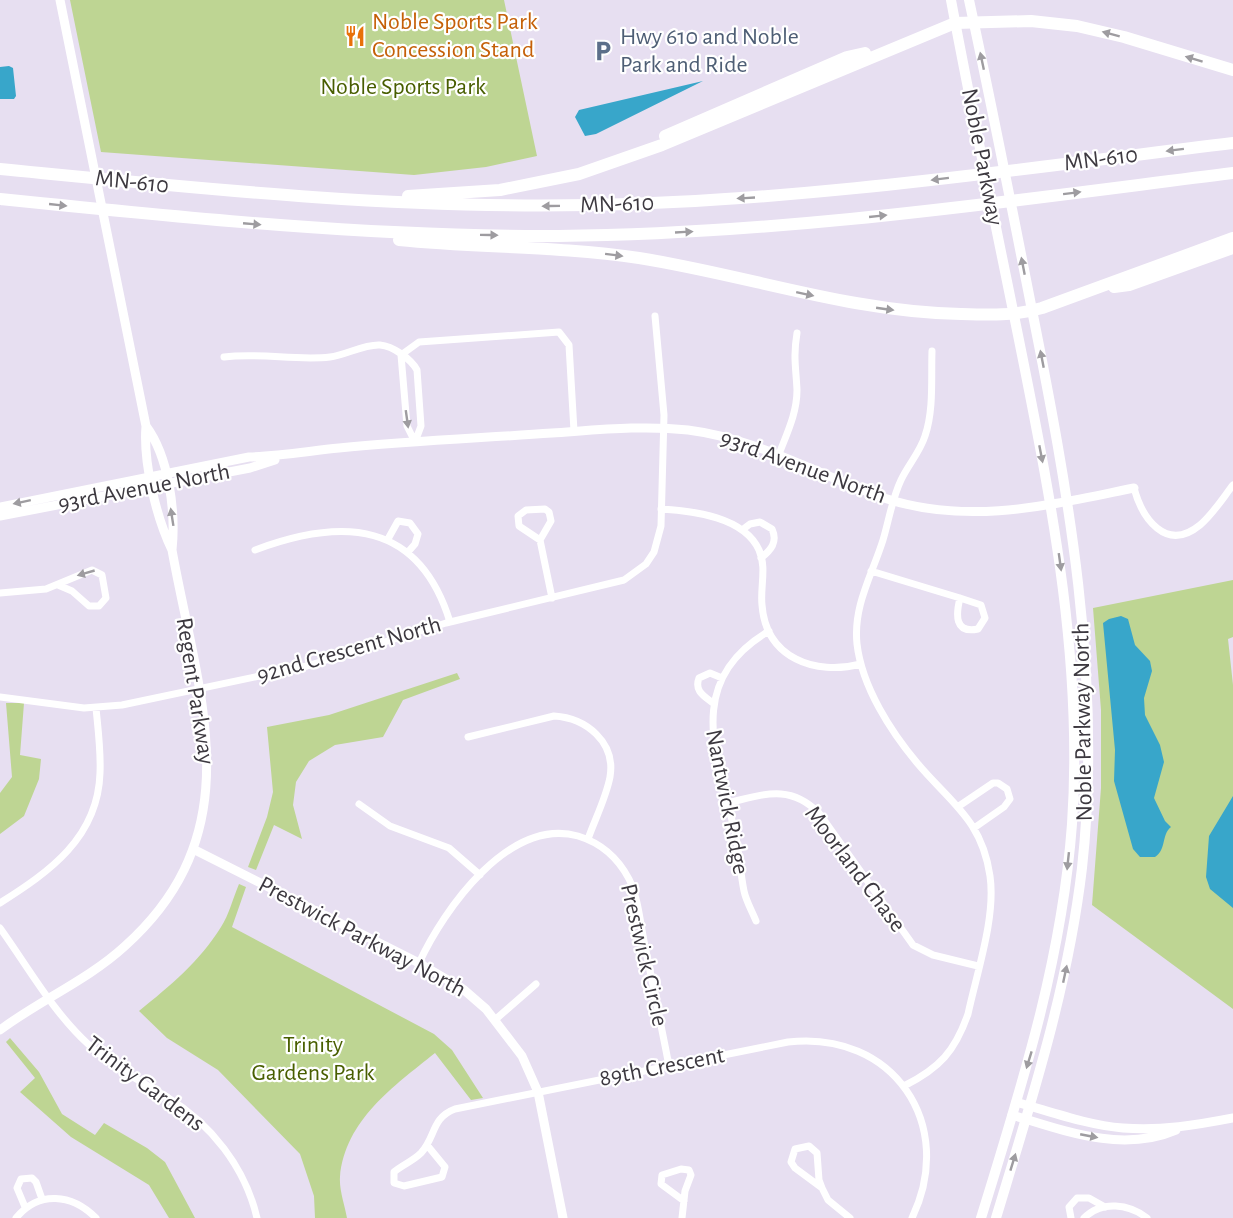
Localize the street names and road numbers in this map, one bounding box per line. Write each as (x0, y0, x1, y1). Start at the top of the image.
street label: Noble Parkway (957, 86, 1007, 228)
street label: MN-610 (1063, 143, 1139, 175)
street label: MN-610 (94, 166, 170, 198)
street label: MN-610 (580, 191, 654, 217)
street label: 93rd Avenue North (717, 426, 889, 508)
street label: 93rd Avenue North (56, 460, 232, 516)
street label: 92nd Crescent North (254, 612, 444, 688)
street label: Regent Parkway (172, 616, 218, 766)
street label: Noble Parkway North (1069, 623, 1097, 821)
street label: Nantwick Ridge (701, 727, 753, 877)
street label: Moorland Chase (800, 801, 910, 937)
street label: Prestwick Parkway North (254, 872, 470, 1002)
street label: Prestwick Circle (616, 881, 672, 1029)
street label: Trinity Gardens (81, 1032, 209, 1136)
street label: 89th Crescent (597, 1043, 727, 1091)

